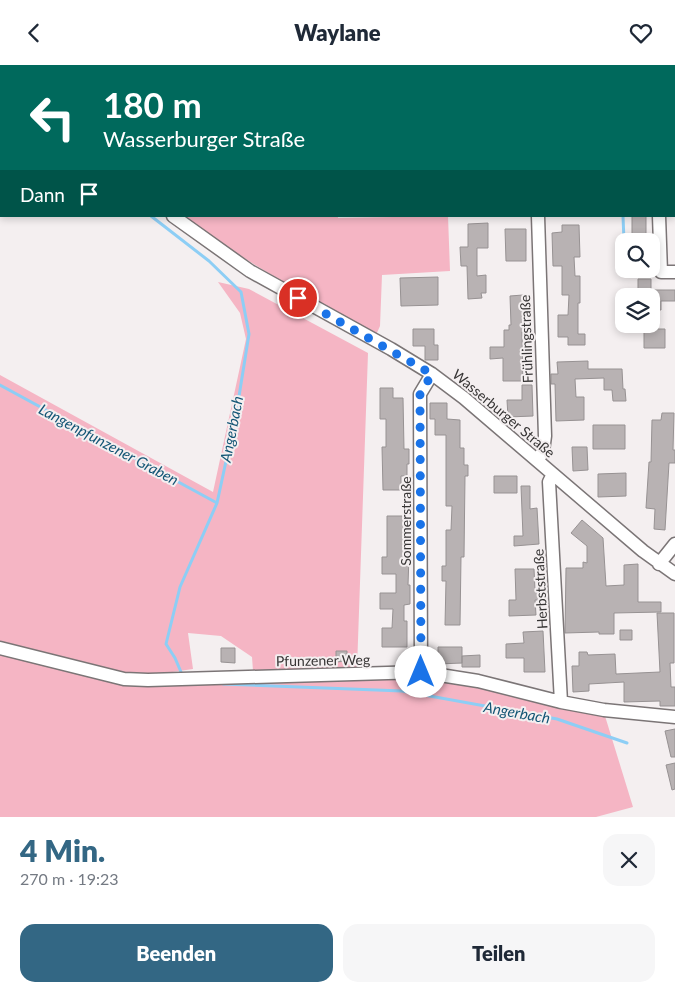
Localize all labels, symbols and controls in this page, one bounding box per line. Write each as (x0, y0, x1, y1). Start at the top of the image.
icon: back (20, 19, 48, 47)
text: Waylane (294, 19, 381, 46)
icon: heart (627, 19, 655, 47)
text: 180 m (103, 83, 202, 125)
icon: left (20, 85, 85, 150)
text: Wasserburger Straße (103, 125, 305, 152)
icon: arrive (75, 180, 103, 208)
text: Dann (20, 183, 65, 206)
map controls (615, 233, 660, 333)
button: search (615, 233, 660, 278)
pin (277, 277, 319, 319)
icon: arrive (284, 284, 312, 312)
button: layers (615, 288, 660, 333)
street label: Frühlingstraße (516, 295, 536, 383)
street label: Wasserburger Straße (449, 365, 559, 461)
water label: Angerbach (216, 394, 246, 465)
water label: Langenpfunzener Graben (36, 400, 182, 488)
street label: Sommerstraße (397, 476, 414, 566)
street label: Herbststraße (529, 548, 551, 630)
position arrow (394, 645, 446, 697)
street label: Pfunzener Weg (276, 651, 370, 669)
water label: Angerbach (481, 697, 552, 727)
text: 4 Min. (20, 832, 105, 868)
button: close (603, 834, 655, 886)
text: 270 m · 19:23 (20, 869, 119, 888)
button: Beenden (20, 924, 333, 982)
button: Teilen (343, 924, 655, 982)

